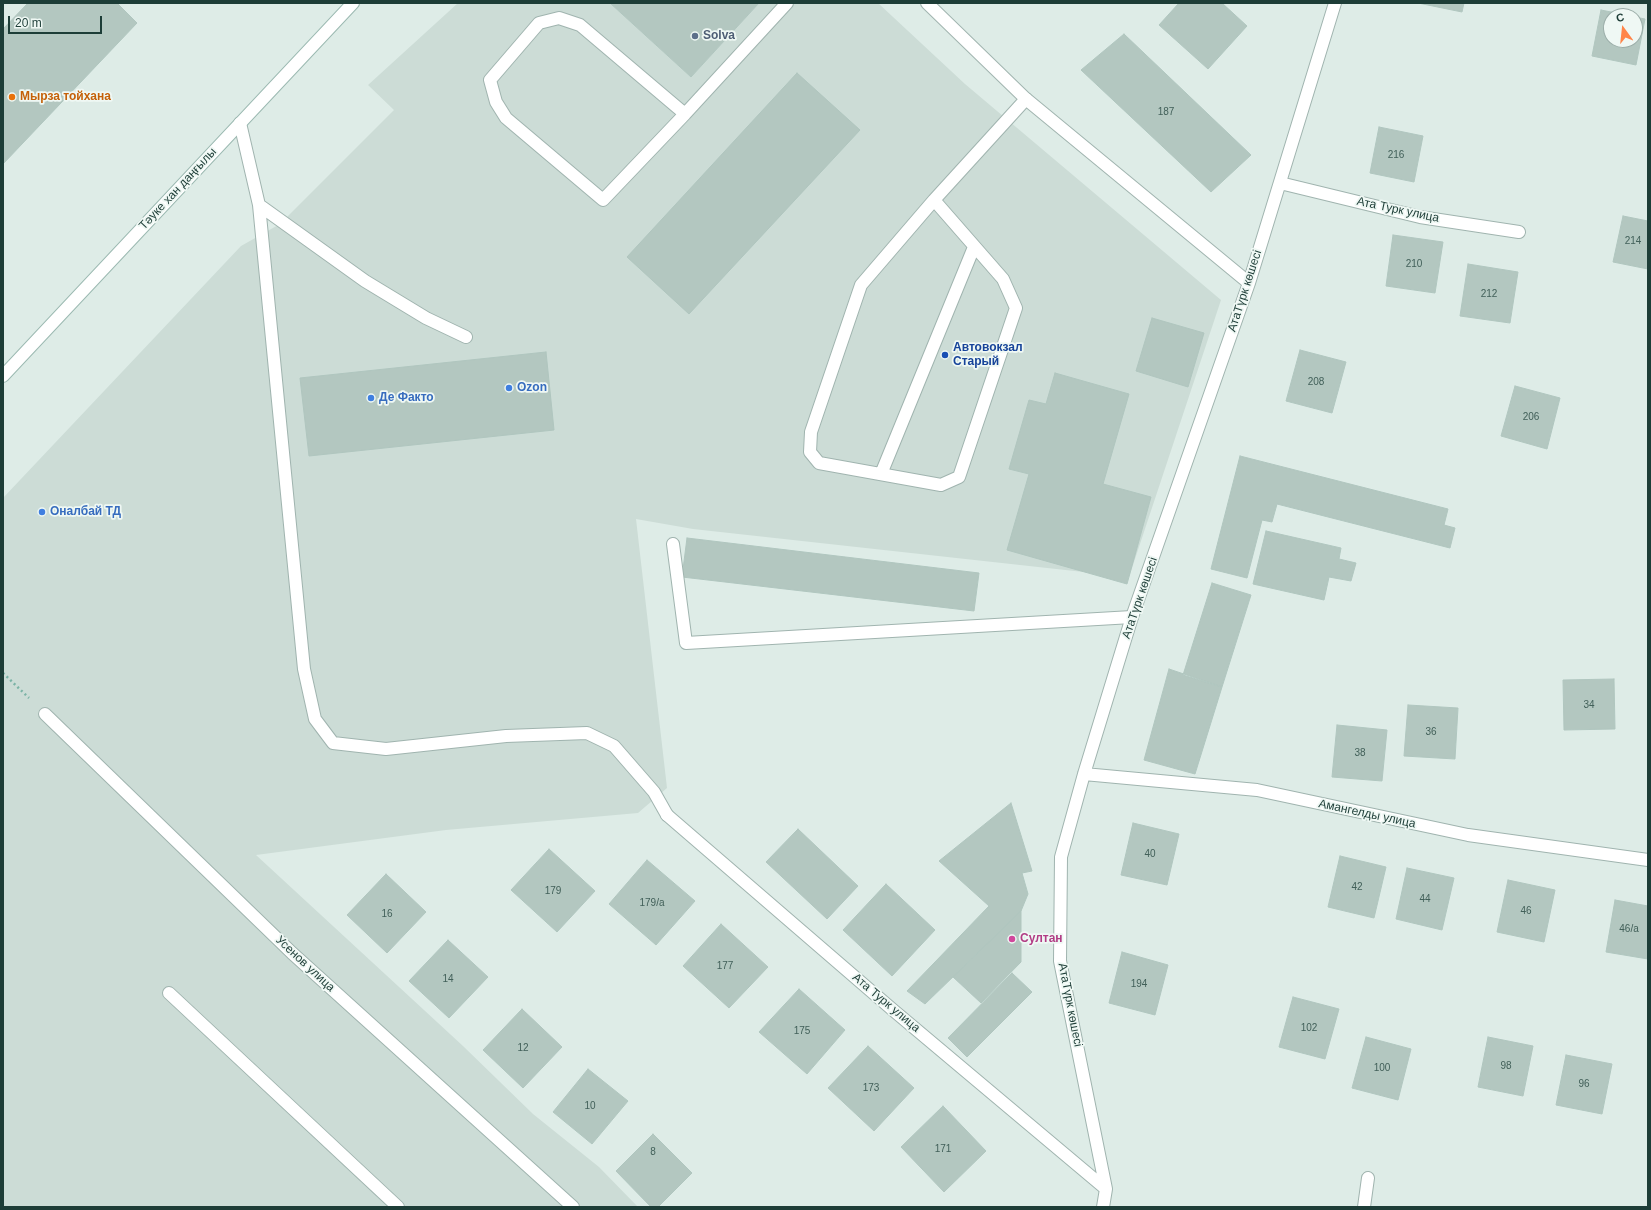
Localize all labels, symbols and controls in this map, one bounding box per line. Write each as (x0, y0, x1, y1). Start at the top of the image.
scale bar (10, 8, 104, 34)
north arrow (1603, 8, 1643, 48)
text: С (1615, 11, 1626, 24)
text: 20 m (15, 16, 42, 30)
place label: Solva (703, 29, 735, 43)
marker: Solva (690, 31, 700, 41)
place label: Мырза тойхана (20, 90, 111, 104)
marker: Мырза тойхана (7, 92, 17, 102)
house number: 187 (1158, 106, 1174, 118)
street label: Тәуке хан даңғылы (136, 145, 220, 233)
house number: 216 (1388, 149, 1404, 161)
street label: Ата Турк улица (1355, 194, 1441, 226)
house number: 214 (1625, 235, 1641, 247)
street label: АтаТүрк көшесі (1225, 248, 1265, 334)
house number: 210 (1406, 258, 1422, 270)
house number: 212 (1481, 288, 1497, 300)
place label: Автовокзал Старый (953, 341, 1023, 369)
marker: Автовокзал Старый (940, 350, 950, 360)
house number: 208 (1308, 376, 1324, 388)
place label: Ozon (517, 381, 547, 395)
marker: Ozon (504, 383, 514, 393)
place label: Де Факто (379, 391, 434, 405)
marker: Де Факто (366, 393, 376, 403)
house number: 206 (1523, 411, 1539, 423)
place label: Оналбай ТД (50, 505, 121, 519)
marker: Оналбай ТД (37, 507, 47, 517)
street label: АтаТүрк көшесі (1119, 555, 1161, 641)
house number: 34 (1583, 699, 1595, 711)
house number: 36 (1425, 726, 1437, 738)
house number: 38 (1354, 747, 1366, 759)
street label: Амангелды улица (1317, 797, 1417, 831)
house number: 40 (1144, 848, 1156, 860)
house number: 42 (1351, 881, 1363, 893)
house number: 179 (545, 885, 561, 897)
house number: 44 (1419, 893, 1431, 905)
house number: 179/а (639, 897, 665, 909)
house number: 46 (1520, 905, 1532, 917)
house number: 16 (381, 908, 393, 920)
house number: 46/а (1619, 923, 1639, 935)
place label: Султан (1020, 932, 1063, 946)
street label: Усенов улица (272, 933, 338, 995)
marker: Султан (1007, 934, 1017, 944)
house number: 177 (717, 960, 733, 972)
street label: АтаТүрк көшесі (1055, 962, 1085, 1048)
street label: Ата Турк улица (849, 971, 923, 1035)
house number: 14 (442, 973, 454, 985)
house number: 194 (1131, 978, 1147, 990)
house number: 102 (1301, 1022, 1317, 1034)
house number: 175 (794, 1025, 810, 1037)
house number: 12 (517, 1042, 529, 1054)
house number: 98 (1500, 1060, 1512, 1072)
house number: 100 (1374, 1062, 1390, 1074)
house number: 96 (1578, 1078, 1590, 1090)
house number: 173 (863, 1082, 879, 1094)
house number: 10 (584, 1100, 596, 1112)
house number: 171 (935, 1143, 951, 1155)
house number: 8 (650, 1146, 656, 1158)

